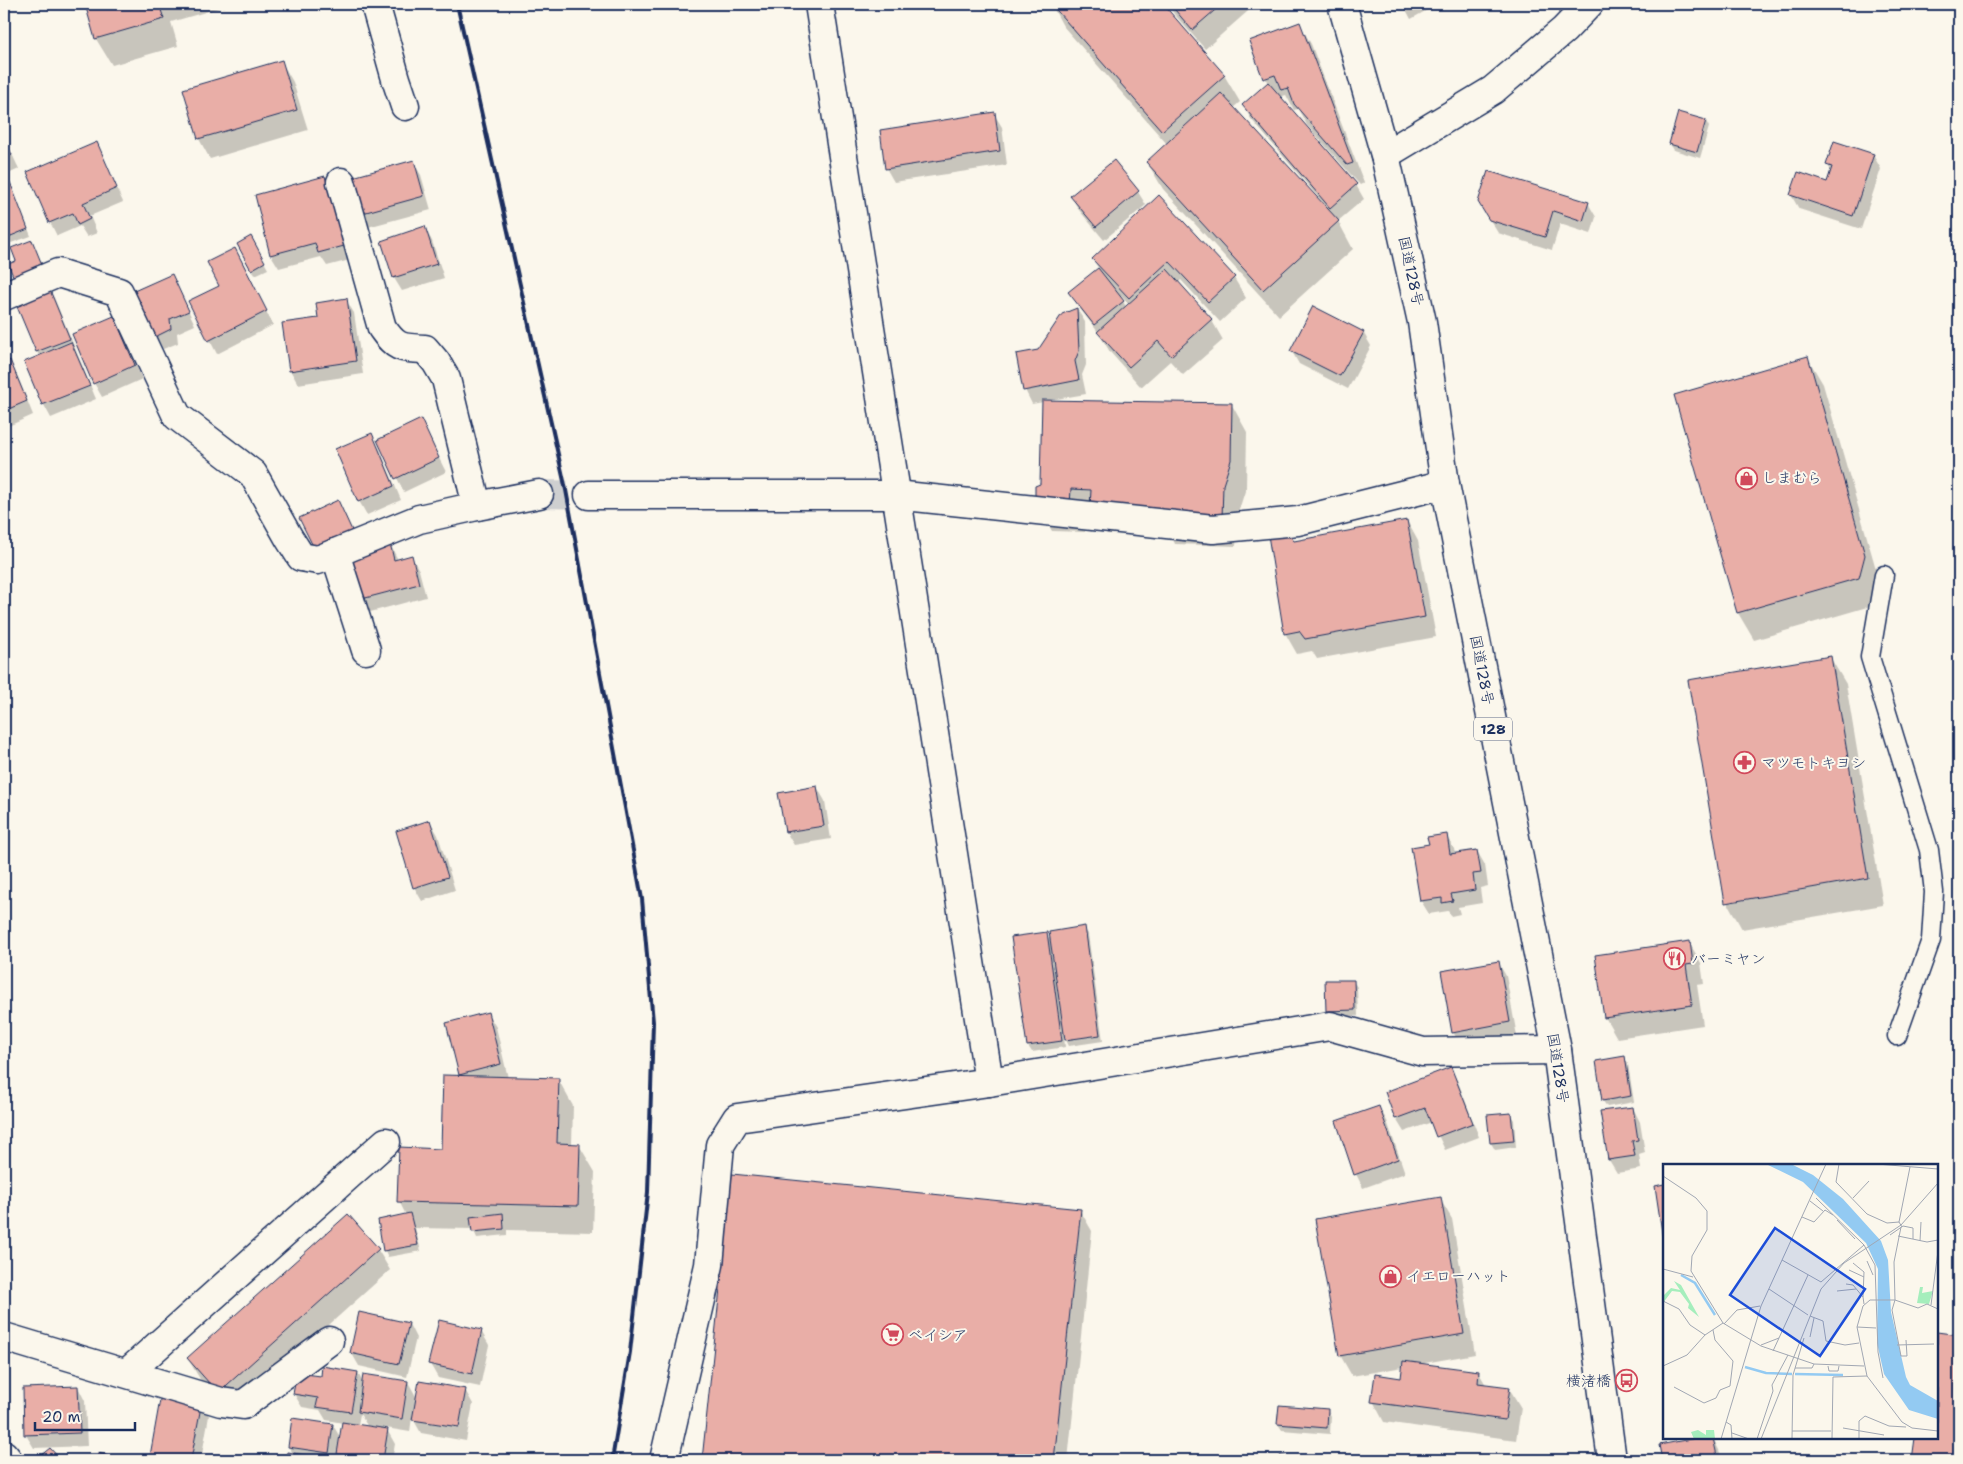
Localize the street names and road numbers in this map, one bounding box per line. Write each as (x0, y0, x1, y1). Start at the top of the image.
street label: 国道128号 (1394, 234, 1428, 308)
street label: 国道128号 (1465, 633, 1499, 707)
road number: 128 (1474, 718, 1512, 741)
street label: 国道128号 (1543, 1031, 1573, 1105)

